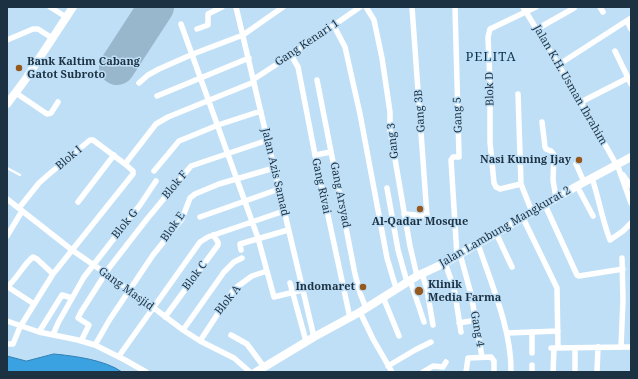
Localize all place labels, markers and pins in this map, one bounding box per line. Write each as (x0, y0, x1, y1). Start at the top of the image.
place label: Bank Kaltim Cabang Gatot Subroto (27, 55, 140, 81)
marker: Bank Kaltim Cabang Gatot Subroto (14, 63, 24, 73)
place label: Nasi Kuning Ijay (480, 153, 571, 167)
marker: Nasi Kuning Ijay (574, 155, 584, 165)
marker: Al-Qadar Mosque (415, 204, 425, 214)
place label: Al-Qadar Mosque (372, 215, 468, 229)
place label: Klinik Media Farma (428, 278, 501, 304)
place label: Indomaret (295, 280, 355, 294)
marker: Indomaret (358, 282, 368, 292)
marker: Klinik Media Farma (413, 285, 425, 297)

